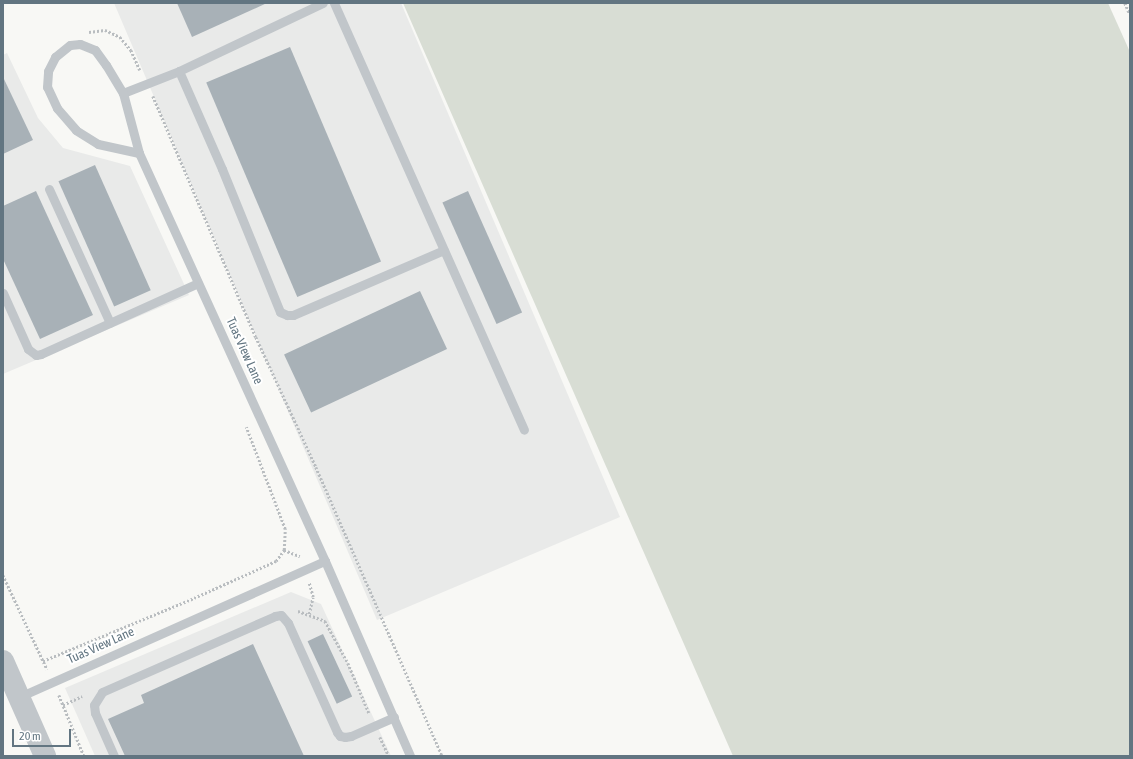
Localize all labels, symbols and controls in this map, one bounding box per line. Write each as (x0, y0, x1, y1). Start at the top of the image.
street label: Tuas View Lane (222, 315, 266, 387)
street label: Tuas View Lane (65, 624, 137, 668)
scale bar (14, 721, 73, 747)
text: 20 m (19, 729, 41, 743)

